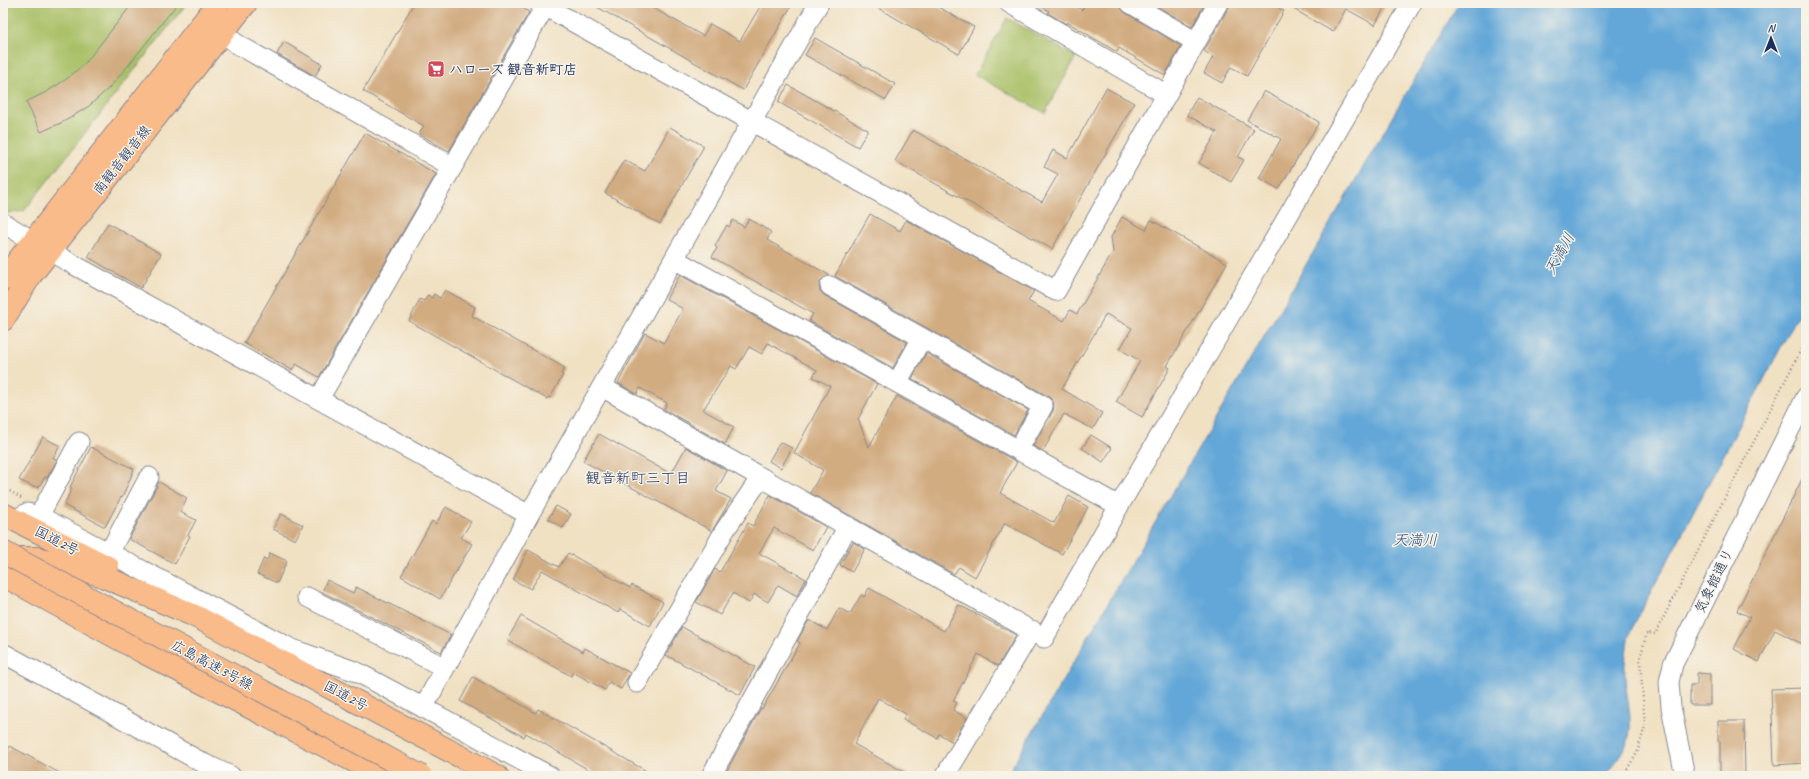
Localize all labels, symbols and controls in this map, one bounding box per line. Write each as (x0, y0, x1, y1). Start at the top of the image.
north arrow (1751, 18, 1791, 58)
text: N (1768, 21, 1777, 35)
supermarket icon: ハローズ 観音新町店 (426, 59, 446, 79)
place label: ハローズ 観音新町店 (449, 61, 577, 78)
street label: 南観音観音線 (89, 122, 155, 198)
water label: 天満川 (1541, 230, 1579, 278)
district label: 観音新町三丁目 (585, 469, 691, 488)
street label: 国道2号 (32, 522, 82, 560)
water label: 天満川 (1392, 531, 1438, 550)
street label: 気象館通り (1691, 546, 1737, 616)
street label: 広島高速3号線 (168, 636, 256, 694)
street label: 国道2号 (321, 677, 371, 715)

